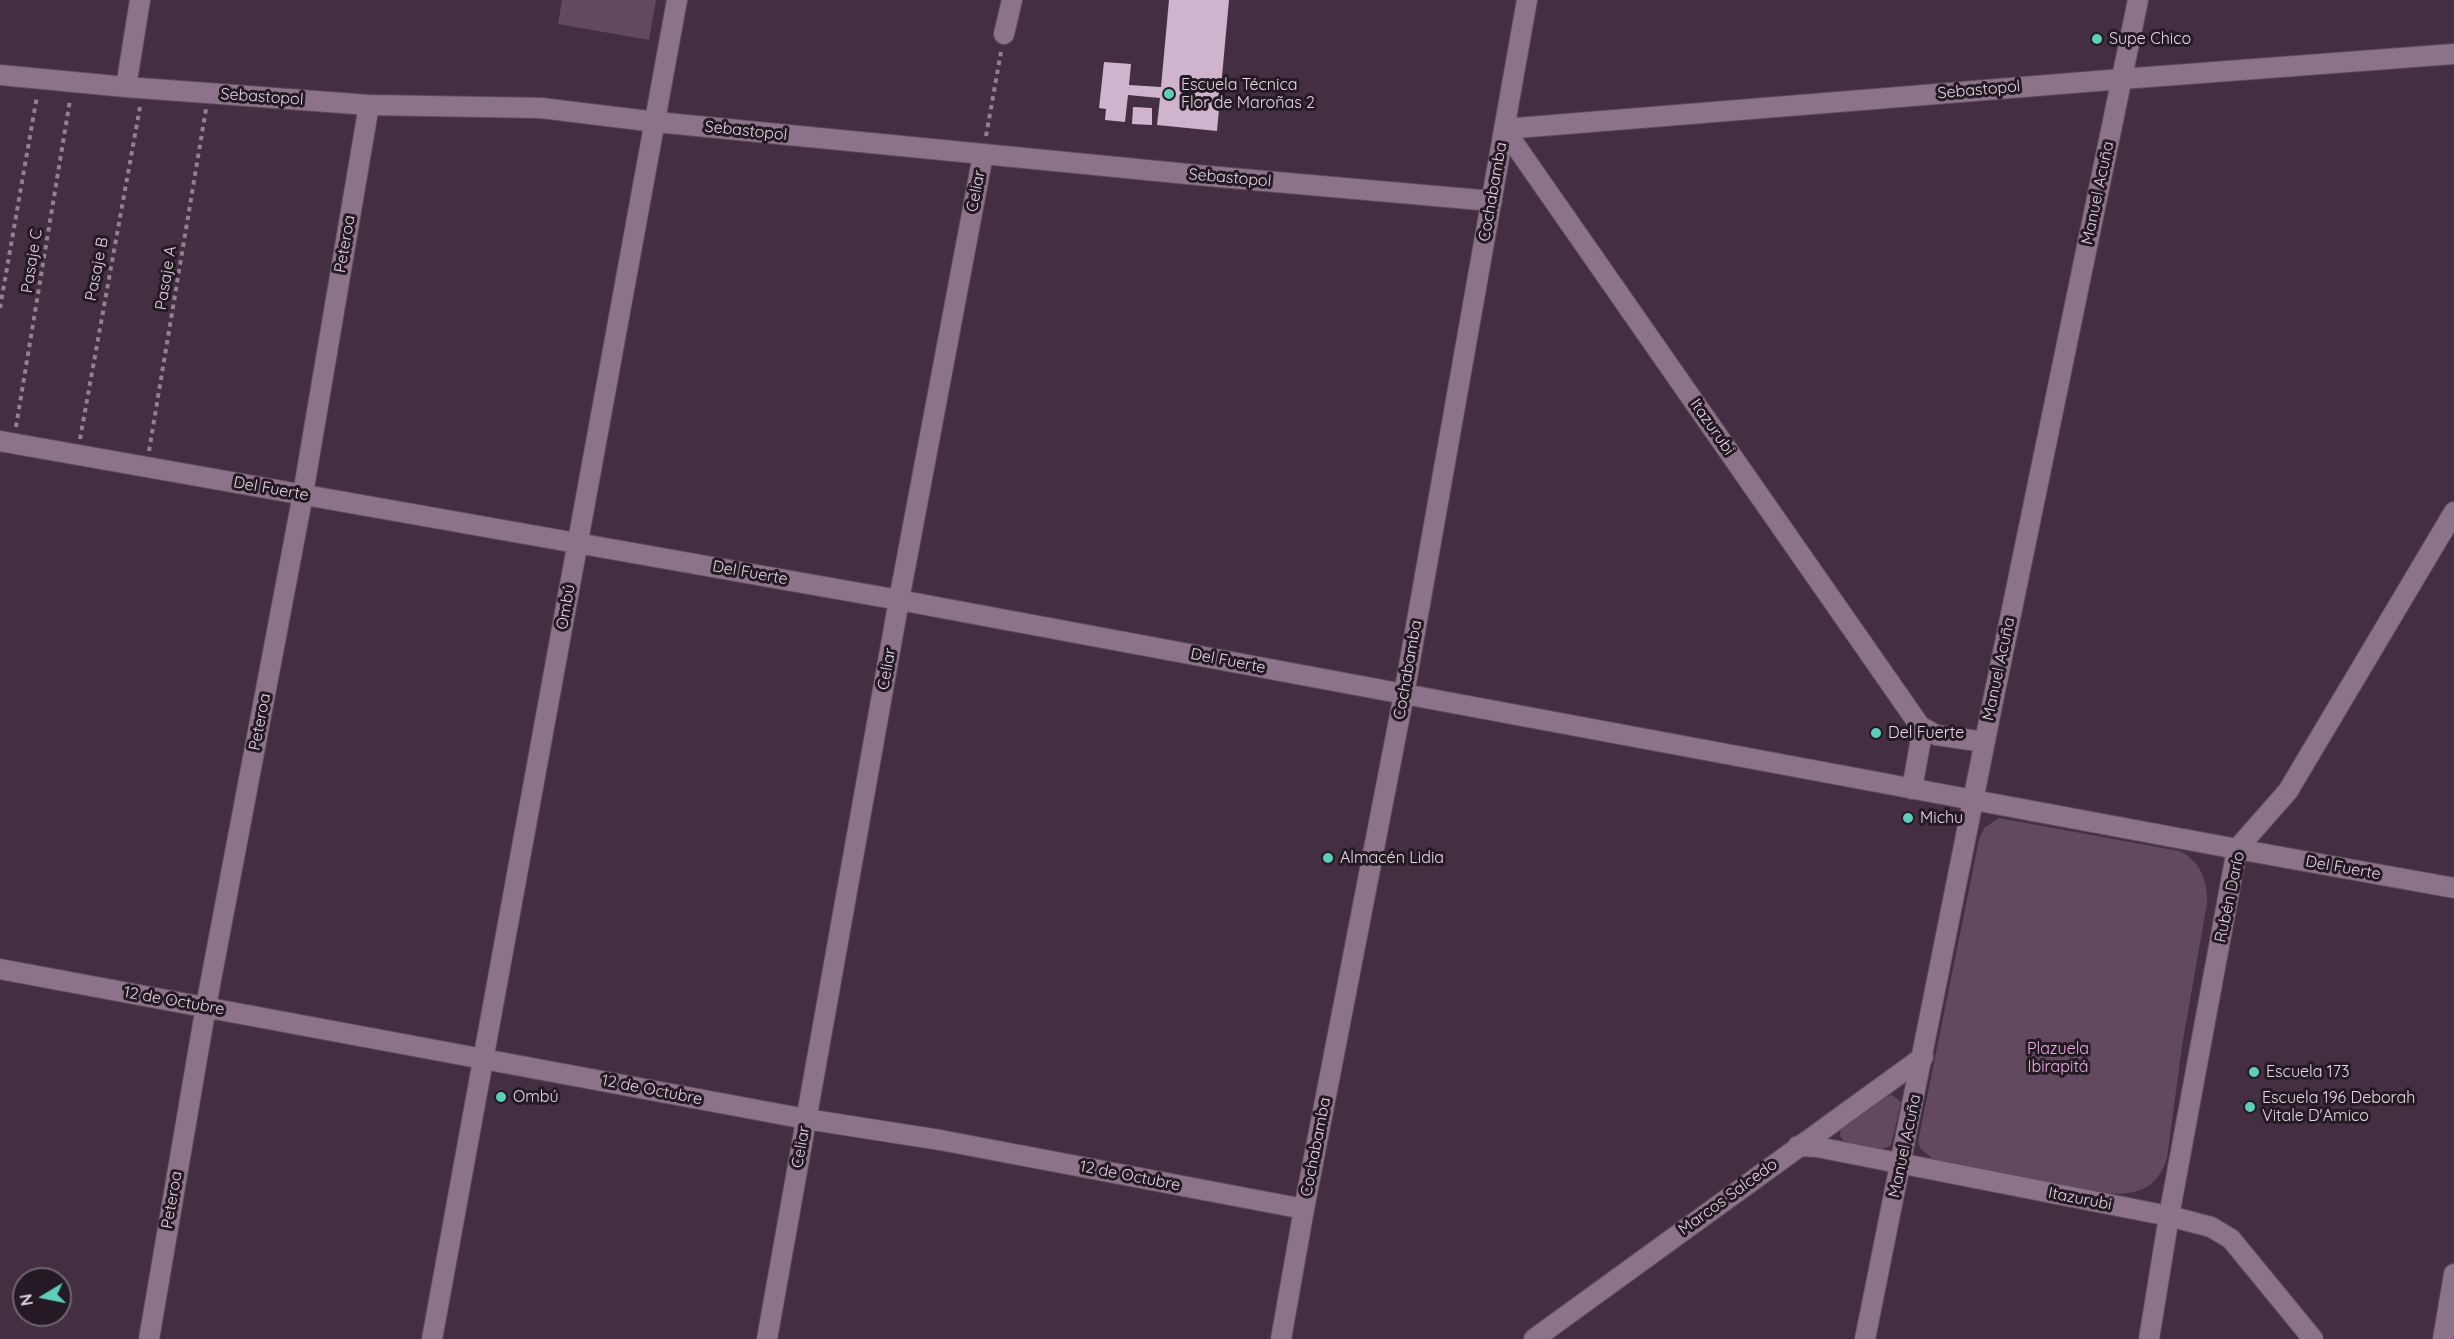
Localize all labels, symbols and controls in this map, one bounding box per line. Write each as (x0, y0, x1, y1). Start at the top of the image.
place label: Supe Chico (2109, 29, 2191, 49)
marker: Supe Chico (2090, 32, 2104, 46)
place label: Escuela Técnica Flor de Maroñas 2 (1181, 75, 1315, 113)
street label: Sebastopol (1937, 77, 2021, 103)
street label: Sebastopol (220, 85, 304, 109)
marker: Escuela Técnica Flor de Maroñas 2 (1162, 87, 1176, 101)
street label: Sebastopol (704, 117, 788, 145)
street label: Manuel Acuña (2078, 140, 2118, 246)
street label: Cochabamba (1475, 141, 1511, 243)
street label: Sebastopol (1188, 165, 1272, 191)
street label: Celiar (963, 168, 989, 214)
street label: Peteroa (331, 214, 359, 274)
street label: Pasaje C (17, 228, 47, 294)
street label: Pasaje B (81, 235, 113, 303)
street label: Pasaje A (151, 245, 181, 311)
street label: Itazurubi (1686, 395, 1738, 459)
street label: Del Fuerte (232, 473, 310, 505)
street label: Del Fuerte (711, 557, 789, 589)
street label: Ombú (553, 583, 579, 631)
street label: Manuel Acuña (1979, 616, 2019, 722)
street label: Cochabamba (1390, 619, 1426, 721)
street label: Del Fuerte (1189, 644, 1267, 678)
street label: Celiar (874, 646, 900, 692)
street label: Peteroa (245, 692, 275, 752)
place label: Del Fuerte (1888, 723, 1964, 743)
marker: Del Fuerte (1869, 726, 1883, 740)
place label: Michu (1920, 808, 1963, 828)
marker: Michu (1901, 811, 1915, 825)
place label: Almacén Lidia (1340, 848, 1444, 868)
street label: Rubén Darío (2211, 850, 2249, 944)
marker: Almacén Lidia (1321, 851, 1335, 865)
street label: Del Fuerte (2304, 852, 2382, 884)
street label: 12 de Octubre (122, 983, 226, 1019)
park label: Plazuela Ibirapitá (2027, 1039, 2089, 1077)
place label: Escuela 173 (2266, 1062, 2349, 1082)
marker: Escuela 173 (2247, 1065, 2261, 1079)
street label: 12 de Octubre (600, 1071, 704, 1109)
place label: Ombú (513, 1087, 559, 1107)
place label: Escuela 196 Deborah Vitale D'Amico (2262, 1088, 2415, 1126)
marker: Ombú (494, 1090, 508, 1104)
street label: Manuel Acuña (1885, 1093, 1925, 1199)
street label: Cochabamba (1297, 1096, 1335, 1198)
marker: Escuela 196 Deborah Vitale D'Amico (2243, 1100, 2257, 1114)
street label: Celiar (788, 1124, 814, 1170)
street label: Marcos Salcedo (1675, 1155, 1781, 1239)
street label: 12 de Octubre (1078, 1157, 1182, 1195)
street label: Peteroa (158, 1170, 186, 1230)
street label: Itazurubi (2047, 1183, 2113, 1215)
north arrow (12, 1267, 72, 1327)
text: N (15, 1292, 37, 1307)

